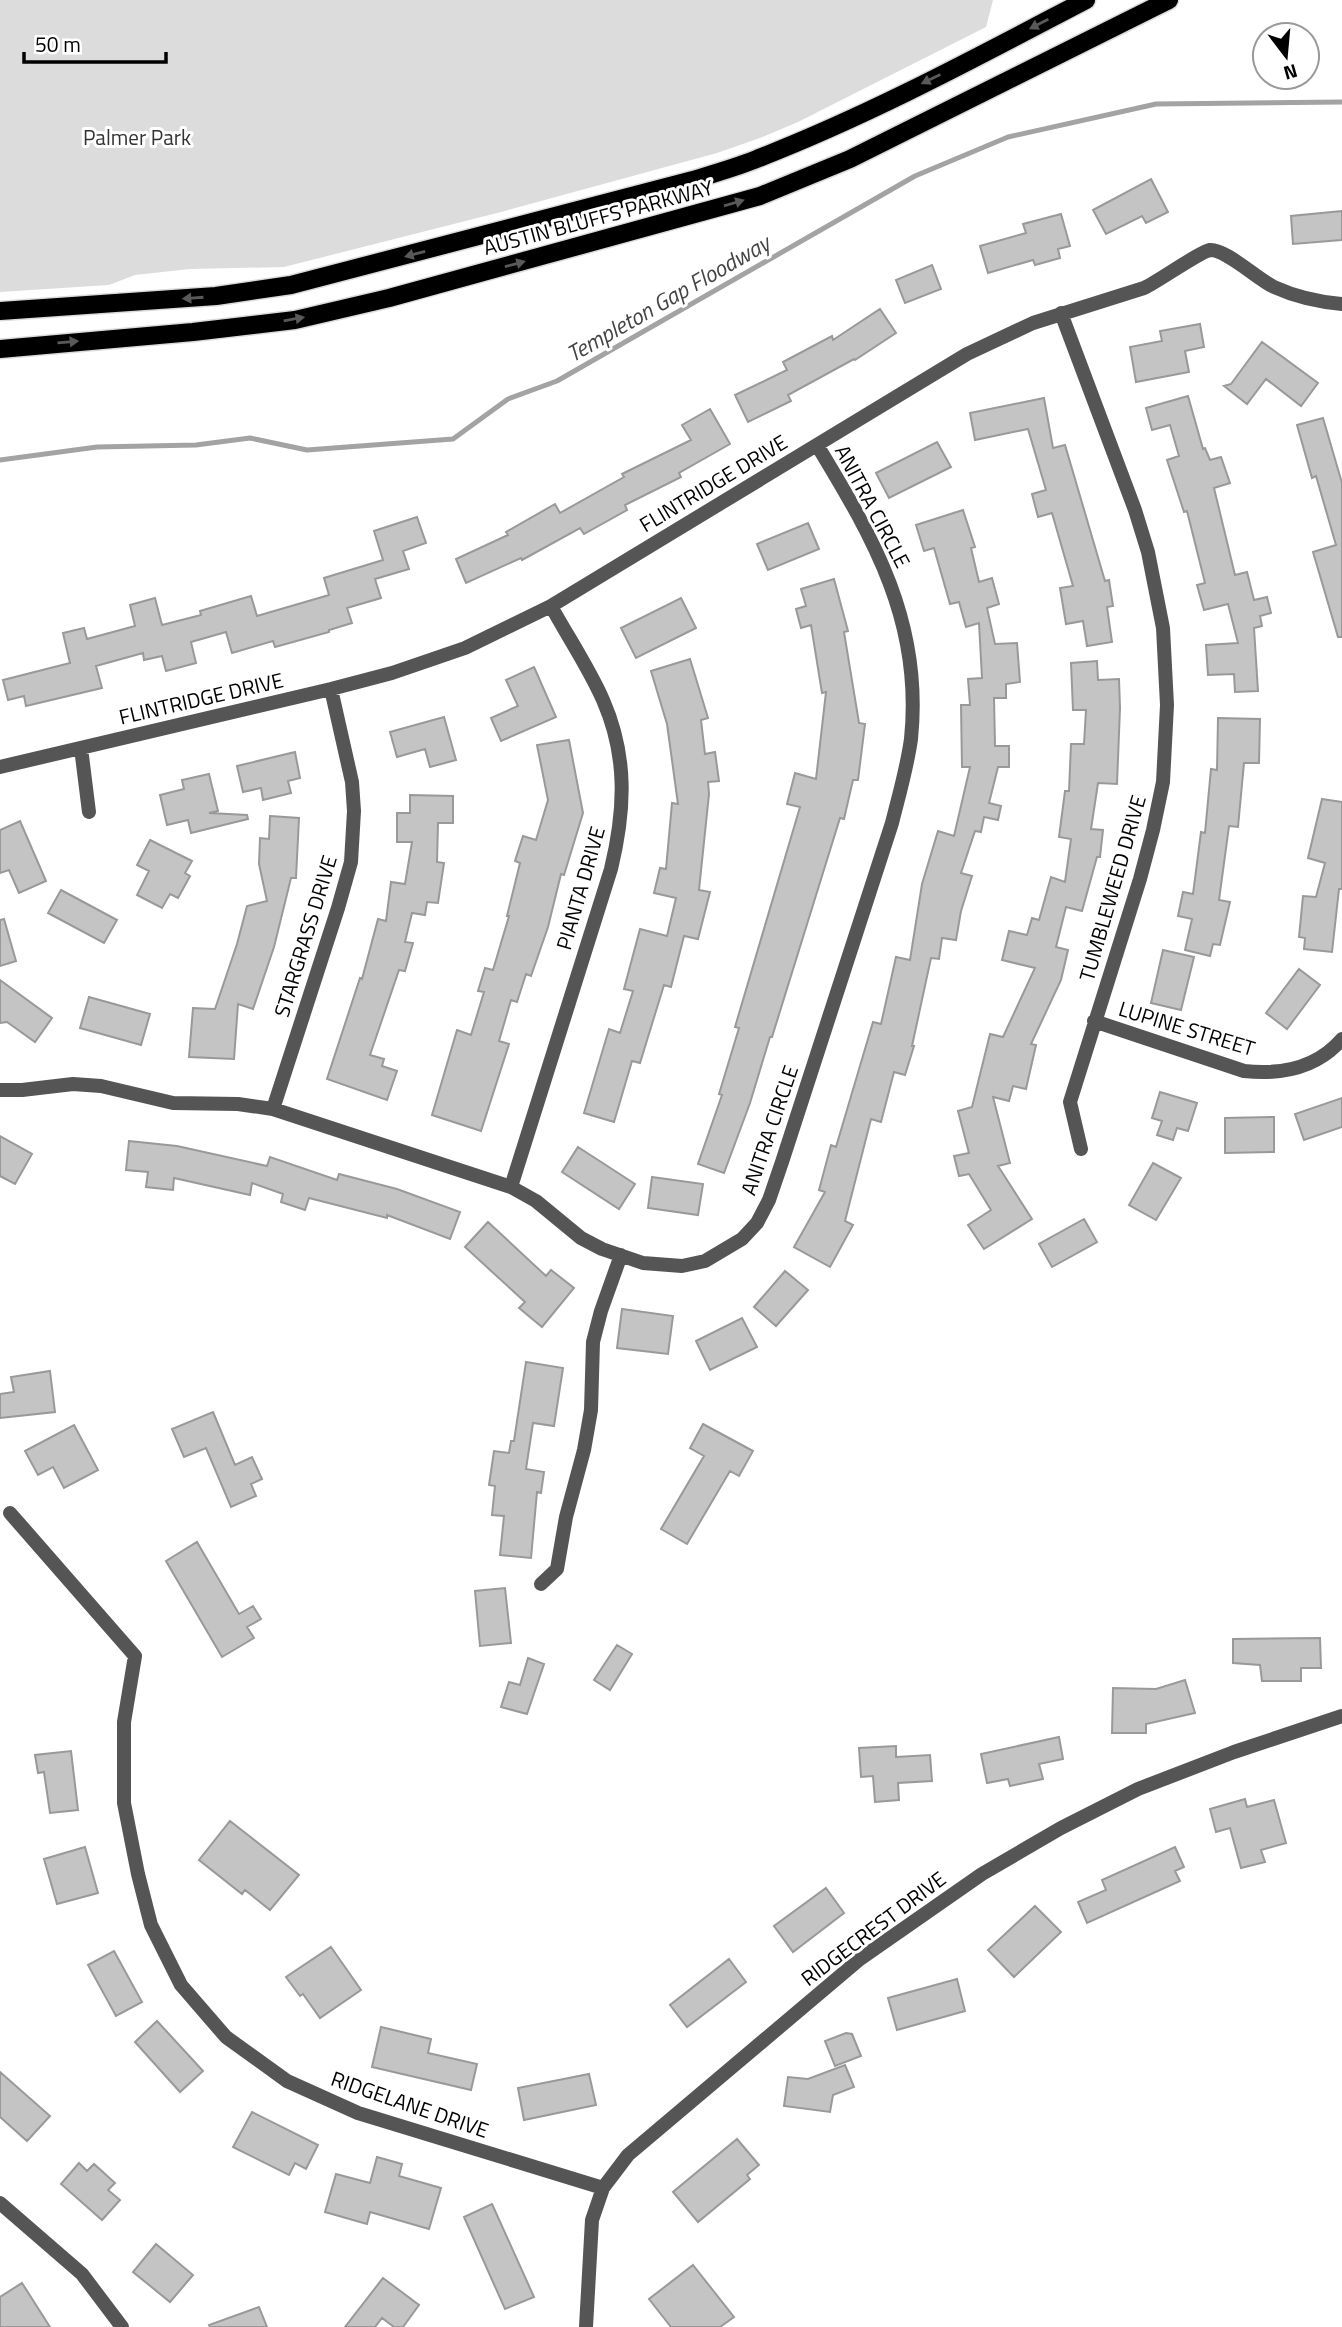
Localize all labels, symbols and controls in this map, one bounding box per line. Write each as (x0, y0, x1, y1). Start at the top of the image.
one-way arrow (1029, 19, 1049, 30)
scale bar (24, 21, 166, 65)
north arrow (1251, 21, 1321, 91)
text: 50 m (35, 28, 81, 60)
text: N (1280, 57, 1301, 89)
one-way arrow (921, 74, 941, 85)
park label: Palmer Park (83, 121, 191, 153)
street label: AUSTIN BLUFFS PARKWAY (480, 171, 717, 263)
one-way arrow (724, 198, 745, 208)
water label: Templeton Gap Floodway (560, 224, 778, 371)
one-way arrow (404, 249, 426, 260)
one-way arrow (504, 258, 526, 269)
one-way arrow (181, 293, 203, 304)
one-way arrow (283, 313, 305, 324)
one-way arrow (57, 336, 79, 347)
street label: FLINTRIDGE DRIVE (633, 426, 793, 540)
street label: ANITRA CIRCLE (827, 439, 919, 573)
street label: FLINTRIDGE DRIVE (116, 664, 286, 732)
street label: TUMBLEWEED DRIVE (1070, 791, 1154, 985)
street label: PIANTA DRIVE (547, 823, 613, 953)
street label: STARGRASS DRIVE (265, 851, 345, 1021)
street label: LUPINE STREET (1115, 992, 1259, 1064)
street label: ANITRA CIRCLE (732, 1061, 806, 1199)
street label: RIDGECREST DRIVE (794, 1863, 952, 1993)
street label: RIDGELANE DRIVE (327, 2062, 493, 2146)

